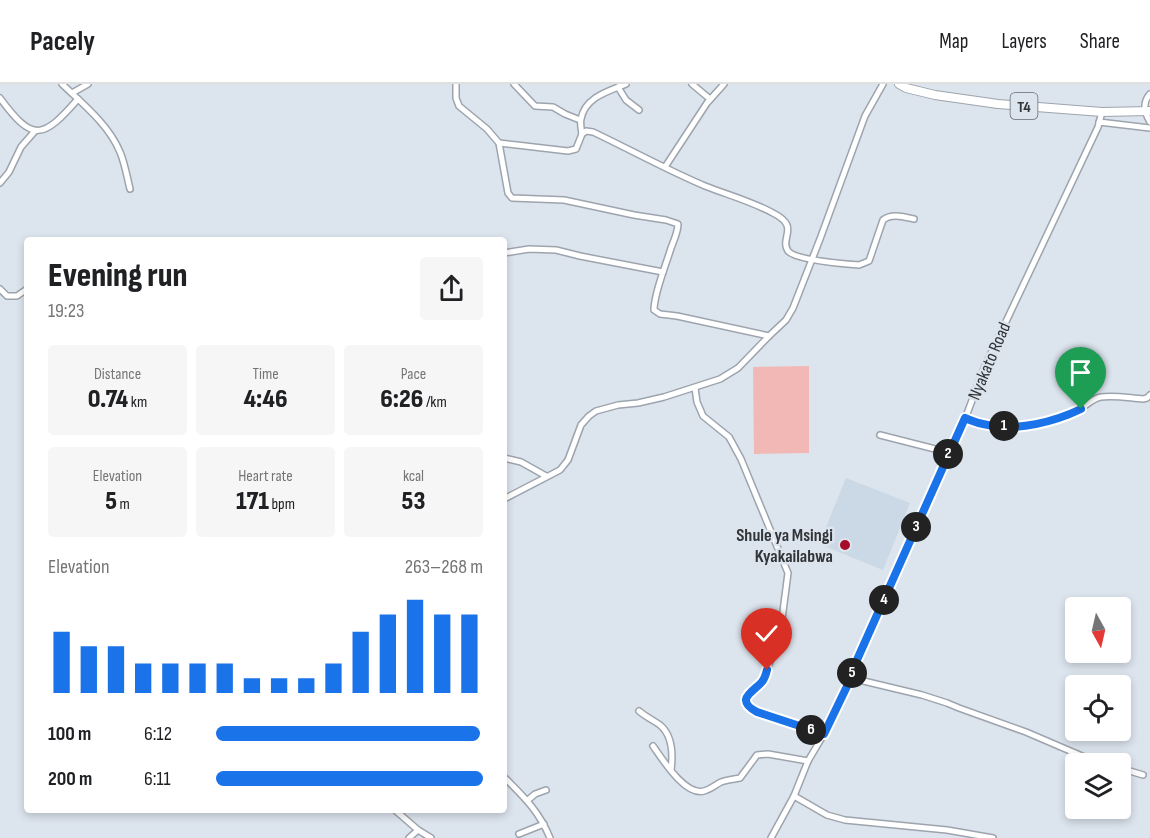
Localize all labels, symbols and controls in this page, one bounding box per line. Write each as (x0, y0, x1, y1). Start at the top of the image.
text: Pacely (30, 25, 95, 58)
text: Map (939, 29, 968, 54)
text: Layers (1001, 29, 1047, 54)
text: Share (1080, 29, 1120, 54)
road number: T4 (1010, 93, 1038, 119)
text: Evening run (48, 256, 188, 296)
button: share (420, 257, 483, 320)
text: 19:23 (48, 299, 84, 323)
street label: Nyakato Road (964, 319, 1015, 403)
pin (1055, 347, 1106, 409)
icon: arrive (1064, 356, 1097, 389)
text: Distance (94, 365, 141, 384)
text: Time (252, 365, 279, 384)
text: Pace (401, 365, 426, 384)
text: 0.74 (88, 384, 128, 415)
text: 4:46 (243, 384, 288, 415)
text: 6:26 (380, 384, 423, 415)
text: km (128, 393, 147, 412)
text: /km (423, 393, 447, 412)
pin: 1 (989, 411, 1019, 441)
text: 1 (1001, 416, 1007, 435)
pin: 2 (933, 439, 963, 469)
text: 2 (944, 444, 952, 463)
text: Elevation (93, 467, 142, 486)
text: Heart rate (238, 467, 293, 486)
text: kcal (403, 467, 424, 486)
text: 5 (105, 486, 117, 517)
text: 171 (236, 486, 269, 517)
text: 53 (402, 486, 425, 517)
text: m (117, 495, 130, 514)
text: bpm (269, 495, 295, 514)
pin: 3 (901, 512, 931, 542)
text: 3 (912, 517, 920, 536)
place label: Shule ya Msingi Kyakailabwa (736, 525, 833, 567)
marker: Shule ya Msingi Kyakailabwa (838, 538, 852, 552)
text: Elevation (48, 555, 110, 579)
text: 263–268 m (405, 555, 483, 579)
pin: 4 (869, 585, 899, 615)
text: 4 (880, 590, 888, 609)
north arrow (1065, 597, 1131, 663)
map controls (1065, 597, 1131, 819)
pin (741, 608, 792, 670)
icon: check (750, 617, 783, 650)
pin: 5 (837, 658, 867, 688)
text: 5 (848, 663, 856, 682)
button: locate (1065, 675, 1131, 741)
pin: 6 (796, 715, 826, 745)
text: 6 (807, 720, 815, 739)
text: 100 m (48, 722, 91, 746)
text: 6:12 (144, 722, 172, 746)
button: layers (1065, 753, 1131, 819)
text: 200 m (48, 767, 92, 791)
text: 6:11 (144, 767, 171, 791)

